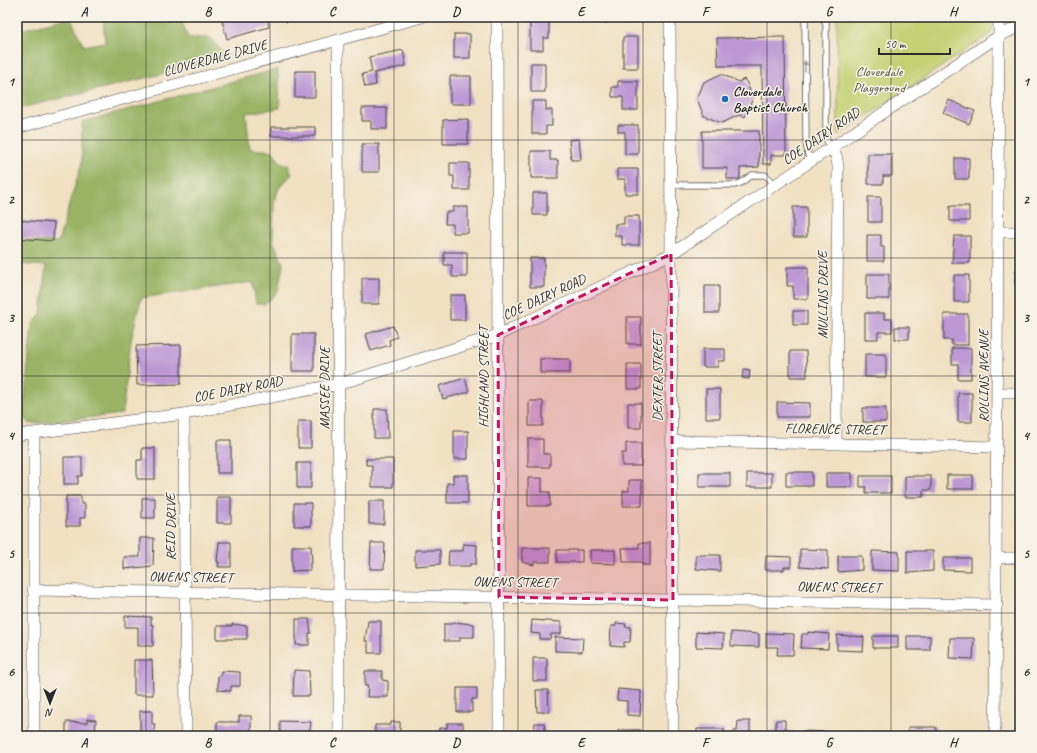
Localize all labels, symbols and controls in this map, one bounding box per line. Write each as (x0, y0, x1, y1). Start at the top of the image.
text: A (81, 4, 89, 20)
text: B (205, 4, 213, 20)
text: C (329, 4, 337, 20)
text: D (452, 4, 461, 20)
text: E (578, 4, 587, 20)
text: F (702, 4, 711, 20)
text: G (826, 4, 834, 20)
text: H (949, 4, 959, 20)
scale bar (879, 30, 950, 56)
street label: CLOVERDALE DRIVE (161, 35, 271, 80)
text: 50 m (885, 36, 907, 52)
one-way arrow (802, 59, 808, 72)
park label: Cloverdale Playground (853, 63, 907, 96)
text: 1 (8, 74, 16, 90)
text: 1 (1023, 74, 1031, 90)
place label: Cloverdale Baptist Church (733, 83, 808, 116)
marker: Cloverdale Baptist Church (720, 94, 730, 104)
street label: COE DAIRY ROAD (779, 103, 865, 168)
text: 2 (8, 192, 15, 208)
text: 2 (1023, 192, 1030, 208)
street label: MULLINS DRIVE (814, 250, 831, 339)
street label: COE DAIRY ROAD (500, 269, 590, 324)
text: 3 (8, 310, 15, 326)
text: 3 (1023, 310, 1030, 326)
street label: HIGHLAND STREET (475, 323, 492, 428)
street label: ROLLINS AVENUE (975, 327, 992, 422)
street label: DEXTER STREET (649, 329, 666, 422)
street label: MASSEE DRIVE (316, 344, 333, 429)
street label: COE DAIRY ROAD (192, 372, 286, 406)
street label: FLORENCE STREET (785, 420, 889, 438)
text: 4 (8, 428, 16, 444)
text: 4 (1023, 428, 1031, 444)
street label: REID DRIVE (162, 492, 179, 561)
text: 5 (8, 546, 15, 562)
text: 5 (1023, 546, 1030, 562)
street label: OWENS STREET (149, 568, 237, 586)
street label: OWENS STREET (473, 573, 561, 591)
street label: OWENS STREET (797, 578, 885, 596)
text: 6 (8, 664, 15, 680)
text: 6 (1023, 664, 1030, 680)
north arrow (30, 683, 70, 723)
text: N (44, 706, 53, 720)
text: A (81, 735, 89, 751)
text: B (205, 735, 213, 751)
text: C (329, 735, 337, 751)
text: D (452, 735, 461, 751)
text: E (578, 735, 587, 751)
text: F (702, 735, 711, 751)
text: G (826, 735, 834, 751)
text: H (949, 735, 959, 751)

